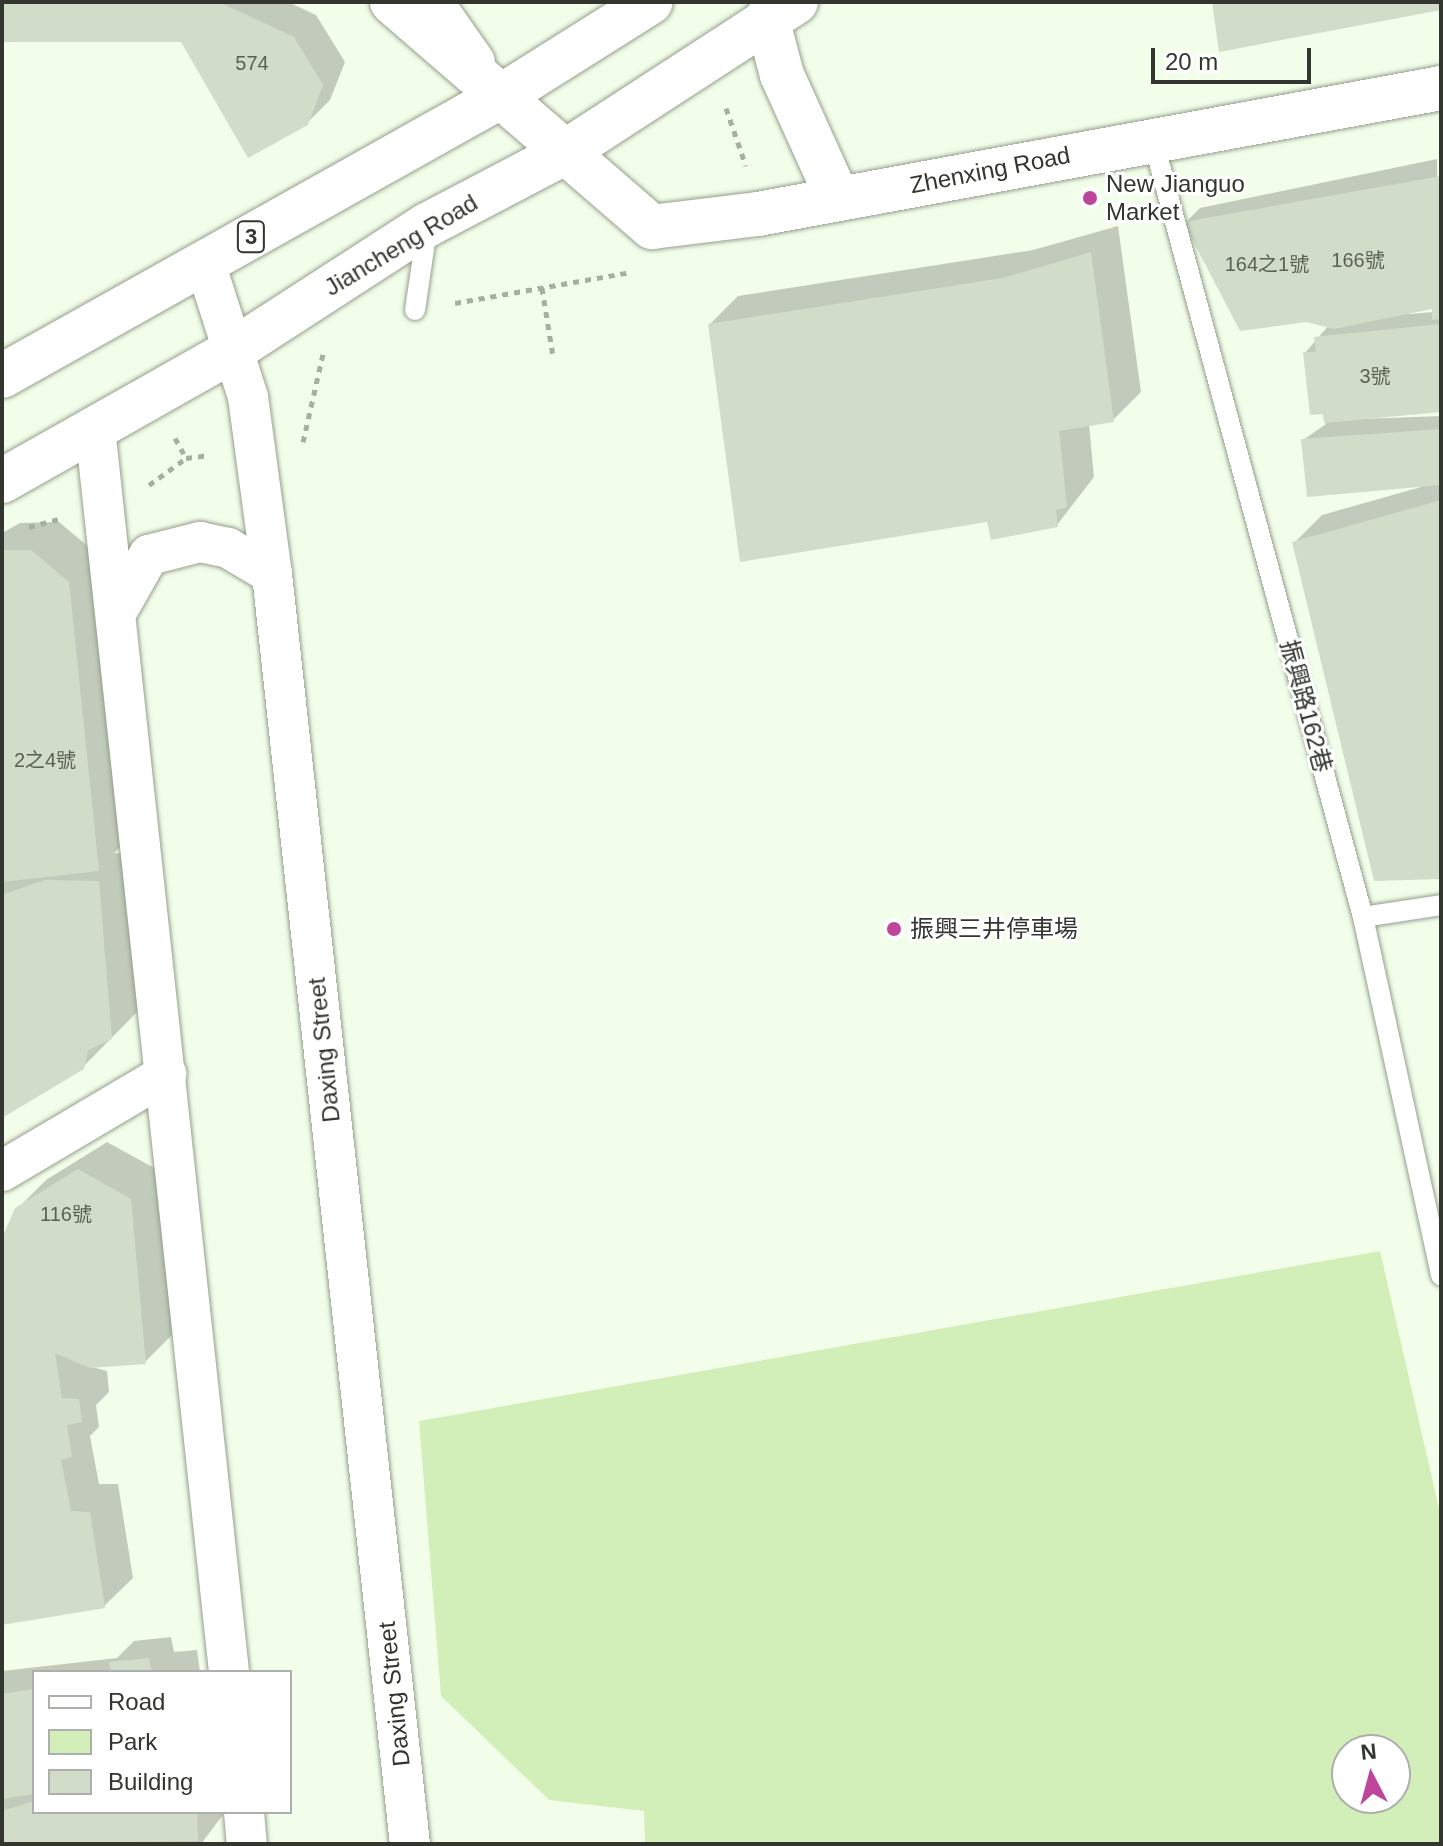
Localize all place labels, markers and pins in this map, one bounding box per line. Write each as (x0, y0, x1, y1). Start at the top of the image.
place label: New Jianguo Market (1106, 170, 1245, 226)
marker: New Jianguo Market (1081, 189, 1099, 207)
place label: 振興三井停車場 (910, 915, 1078, 943)
marker: 振興三井停車場 (885, 920, 903, 938)

